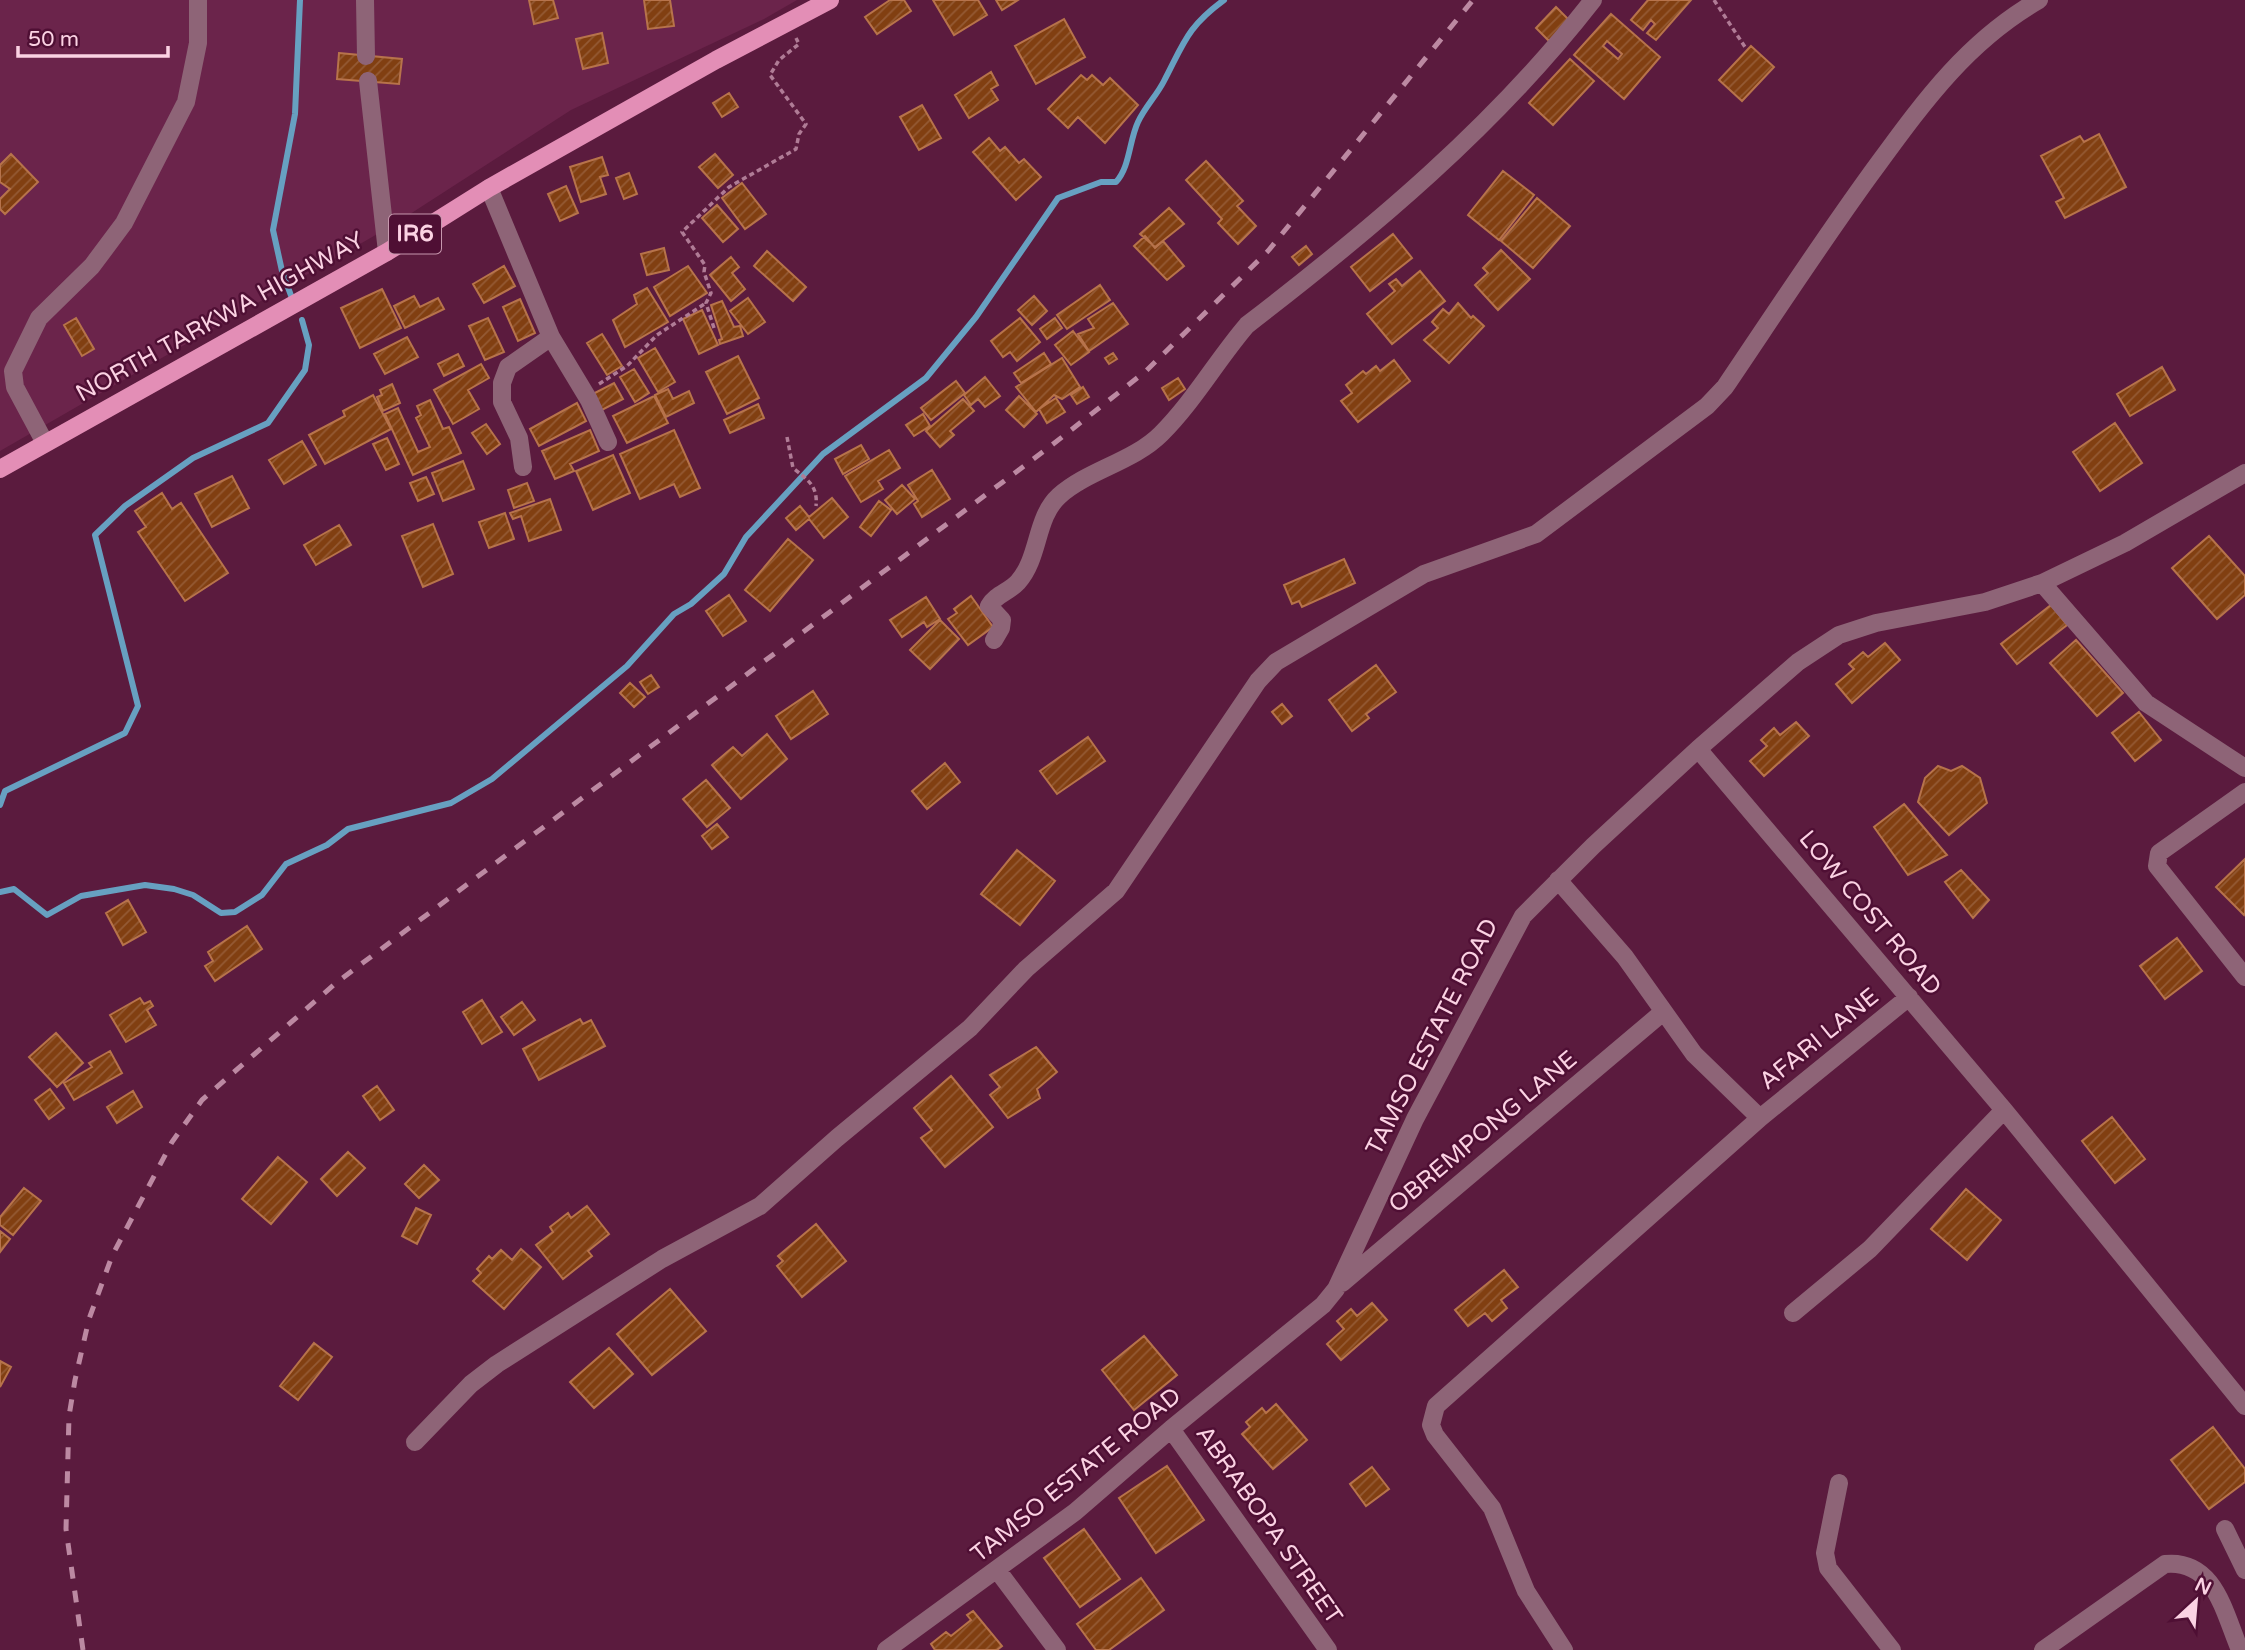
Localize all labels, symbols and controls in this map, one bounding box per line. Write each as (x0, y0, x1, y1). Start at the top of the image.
scale bar (18, 14, 168, 58)
text: 50 m (28, 27, 79, 52)
road number: IR6 (389, 215, 441, 254)
street label: NORTH TARKWA HIGHWAY (71, 226, 369, 408)
street label: LOW COST ROAD (1793, 825, 1947, 1001)
street label: TAMSO ESTATE ROAD (1360, 914, 1504, 1160)
street label: AFARI LANE (1753, 982, 1885, 1096)
street label: OBREMPONG LANE (1383, 1045, 1583, 1219)
street label: TAMSO ESTATE ROAD (965, 1381, 1187, 1569)
street label: ABRABOPA STREET (1190, 1420, 1349, 1630)
north arrow (2161, 1566, 2231, 1636)
text: N (2191, 1573, 2215, 1600)

